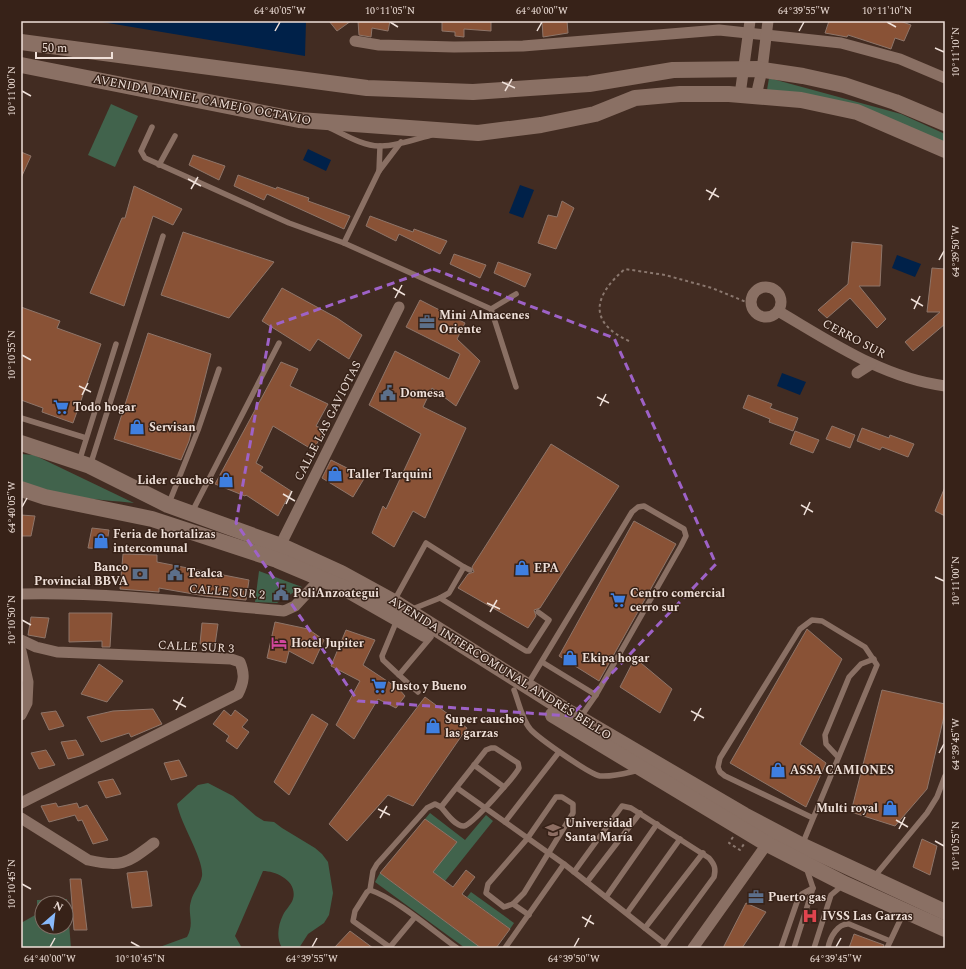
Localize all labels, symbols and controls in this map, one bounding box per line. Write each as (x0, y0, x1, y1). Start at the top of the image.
text: 64°40'05"W (254, 3, 306, 19)
text: 10°11'05"N (365, 3, 415, 19)
text: 64°40'00"W (516, 3, 568, 19)
text: 64°39'55"W (778, 3, 830, 19)
text: 10°11'10"N (862, 3, 912, 19)
text: 10°11'10"N (948, 27, 964, 77)
scale bar (36, 34, 112, 60)
text: 50 m (42, 39, 67, 58)
text: 10°11'00"N (4, 66, 20, 116)
street label: AVENIDA DANIEL CAMEJO OCTAVIO (91, 70, 313, 130)
text: 64°39'50"W (948, 225, 964, 277)
place label: Mini Almacenes Oriente (439, 306, 530, 339)
office icon: Mini Almacenes Oriente (418, 313, 436, 331)
street label: CERRO SUR (819, 314, 889, 364)
text: 10°10'55"N (4, 330, 20, 380)
street label: CALLE LAS GAVIOTAS (290, 358, 366, 484)
public building icon: Domesa (379, 384, 397, 402)
place label: Domesa (400, 384, 445, 403)
supermarket icon: Todo hogar (52, 398, 70, 416)
place label: Todo hogar (73, 398, 137, 417)
shop icon: Servisan (128, 418, 146, 436)
place label: Servisan (149, 418, 196, 437)
shop icon: Taller Tarquini (326, 465, 344, 483)
place label: Taller Tarquini (347, 465, 432, 484)
place label: Lider cauchos (137, 471, 214, 490)
shop icon: Lider cauchos (217, 471, 235, 489)
text: 64°40'05"W (4, 481, 20, 533)
place label: Feria de hortalizas intercomunal (113, 525, 216, 558)
shop icon: Feria de hortalizas intercomunal (92, 532, 110, 550)
text: 10°11'00"N (948, 556, 964, 606)
place label: Banco Provincial BBVA (34, 558, 129, 591)
shop icon: EPA (513, 559, 531, 577)
place label: EPA (534, 559, 559, 578)
public building icon: Tealca (166, 564, 184, 582)
place label: Tealca (187, 564, 224, 583)
bank icon: Banco Provincial BBVA (131, 565, 149, 583)
street label: CALLE SUR 2 (188, 579, 266, 605)
public building icon: PoliAnzoategui (272, 584, 290, 602)
place label: PoliAnzoategui (293, 584, 379, 603)
place label: Centro comercial cerro sur (630, 584, 725, 617)
street label: AVENIDA INTERCOMUNAL ANDRÉS BELLO (385, 591, 615, 745)
supermarket icon: Centro comercial cerro sur (609, 591, 627, 609)
text: 10°10'50"N (4, 595, 20, 645)
hotel icon: Hotel Jupiter (270, 634, 288, 652)
place label: Hotel Jupiter (291, 634, 365, 653)
street label: CALLE SUR 3 (157, 636, 235, 658)
shop icon: Ekipa hogar (561, 649, 579, 667)
place label: Ekipa hogar (582, 649, 650, 668)
supermarket icon: Justo y Bueno (370, 677, 388, 695)
place label: Justo y Bueno (391, 677, 467, 696)
place label: Super cauchos las garzas (445, 710, 524, 743)
shop icon: Super cauchos las garzas (424, 717, 442, 735)
text: 64°39'45"W (948, 718, 964, 770)
shop icon: ASSA CAMIONES (769, 761, 787, 779)
place label: ASSA CAMIONES (790, 761, 894, 780)
place label: Multi royal (816, 799, 878, 818)
shop icon: Multi royal (881, 799, 899, 817)
place label: Universidad Santa María (565, 814, 634, 847)
school or university icon: Universidad Santa María (544, 821, 562, 839)
text: 10°10'55"N (948, 821, 964, 871)
text: 10°10'45"N (4, 859, 20, 909)
office icon: Puerto gas (747, 888, 765, 906)
place label: Puerto gas (768, 888, 826, 907)
north arrow (34, 895, 74, 935)
text: N (51, 897, 66, 916)
hospital icon: IVSS Las Garzas (801, 907, 819, 925)
place label: IVSS Las Garzas (822, 907, 913, 926)
text: 64°40'00"W (24, 951, 76, 967)
text: 10°10'45"N (115, 951, 165, 967)
text: 64°39'55"W (286, 951, 338, 967)
text: 64°39'50"W (548, 951, 600, 967)
text: 64°39'45"W (810, 951, 862, 967)

